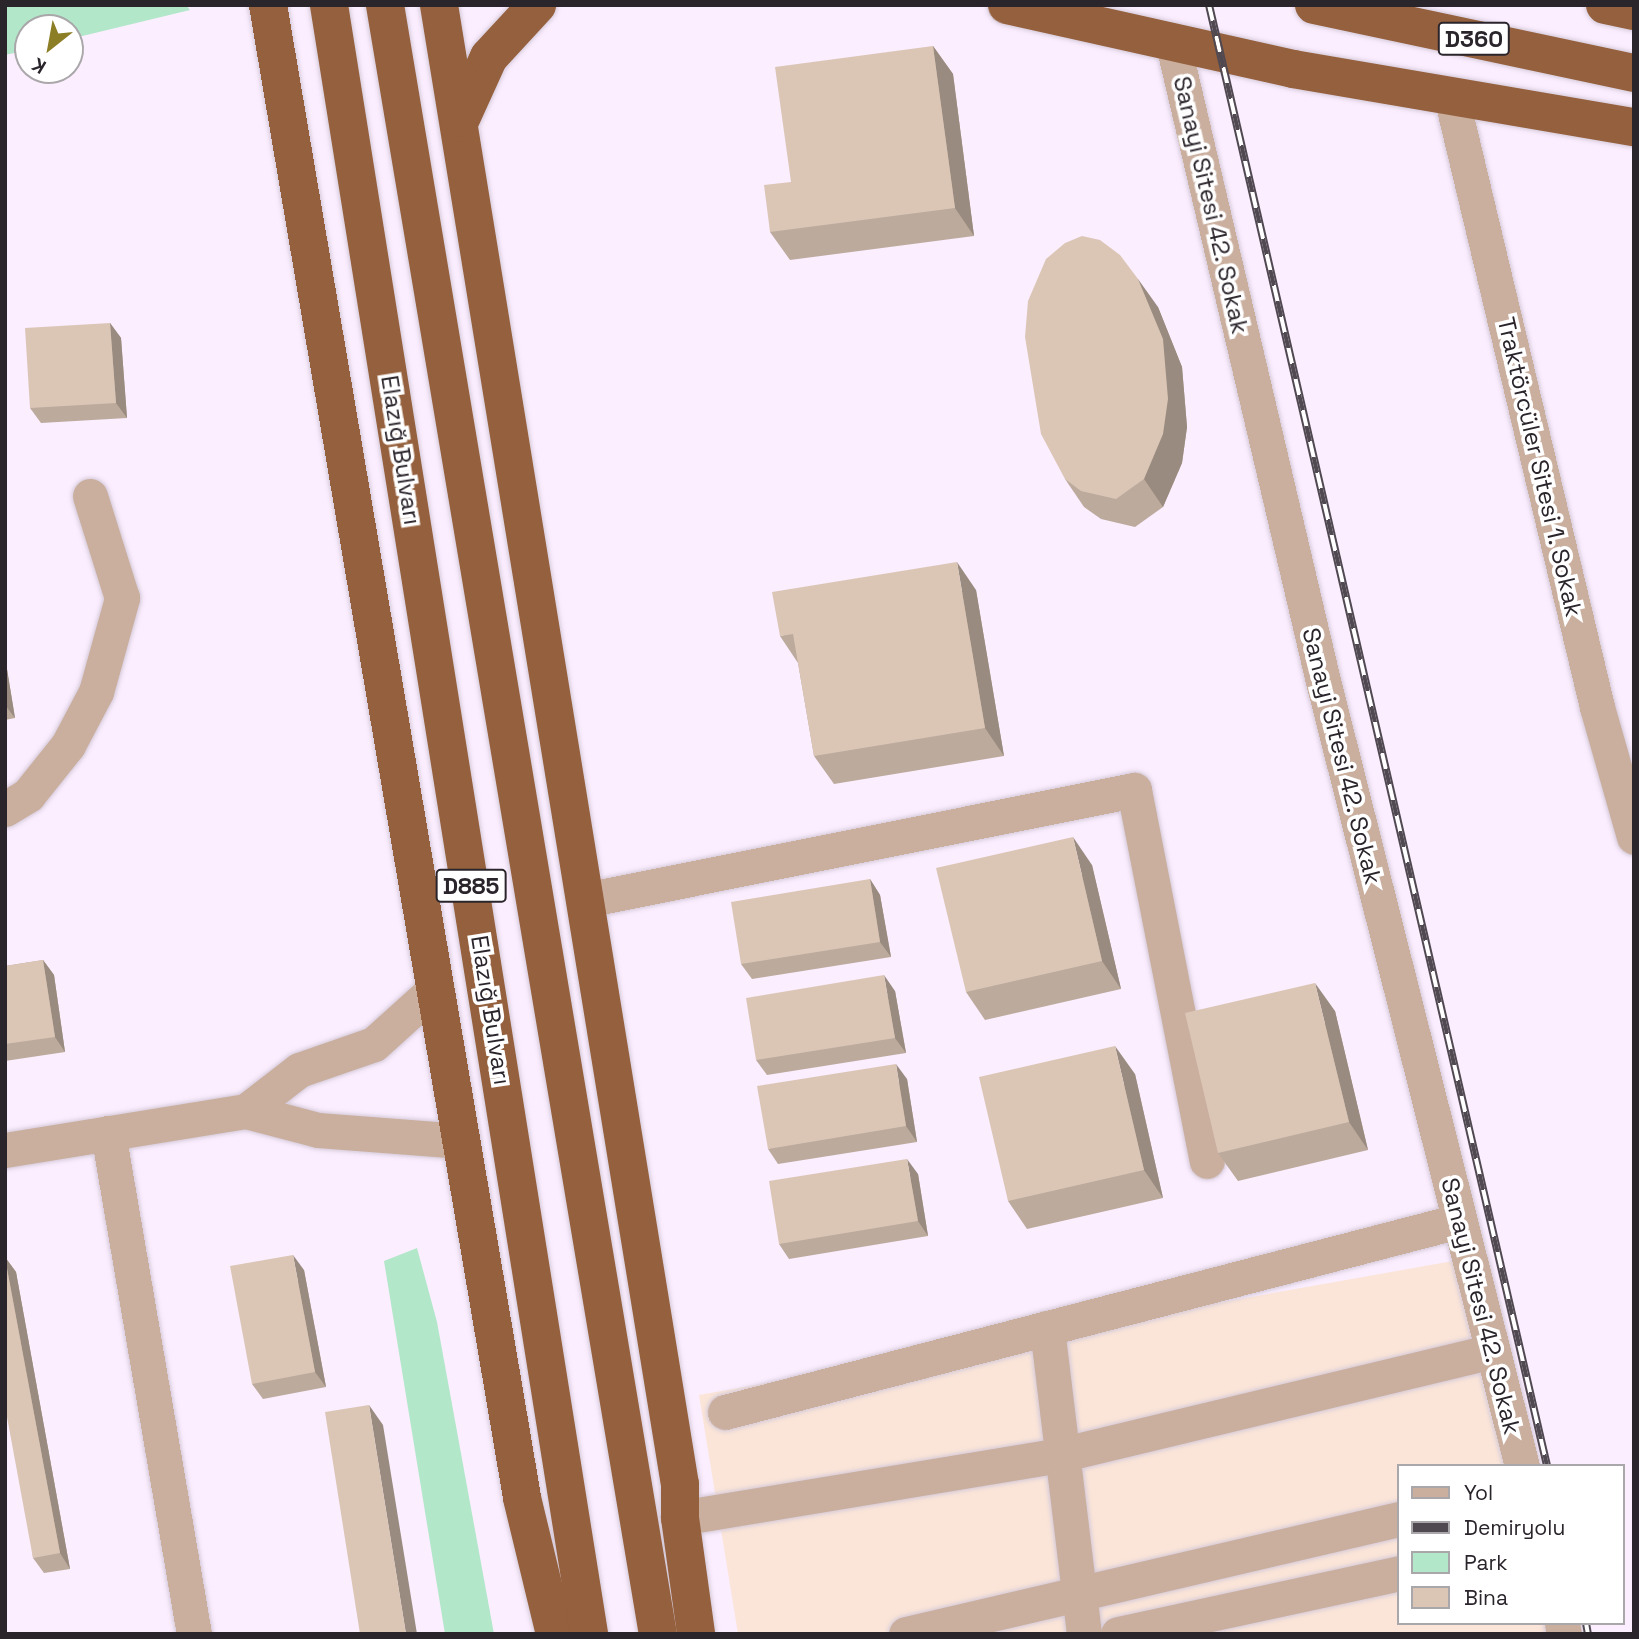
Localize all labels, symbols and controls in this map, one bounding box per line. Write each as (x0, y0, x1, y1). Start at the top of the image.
north arrow (14, 14, 84, 84)
road number: D360 (1437, 20, 1511, 58)
text: K (27, 52, 50, 79)
street label: Sanayi Sitesi 42. Sokak (1167, 73, 1255, 337)
street label: Traktörcüler Sitesi 1. Sokak (1491, 314, 1589, 620)
street label: Elazığ Bulvarı (375, 373, 427, 527)
street label: Sanayi Sitesi 42. Sokak (1296, 624, 1388, 888)
road number: D885 (434, 866, 508, 906)
street label: Elazığ Bulvarı (465, 933, 517, 1087)
street label: Sanayi Sitesi 42. Sokak (1435, 1174, 1527, 1438)
legend (1398, 1464, 1625, 1625)
text: Yol (1464, 1479, 1493, 1506)
text: Demiryolu (1464, 1514, 1565, 1541)
text: Park (1464, 1549, 1508, 1576)
text: Bina (1464, 1584, 1508, 1611)

